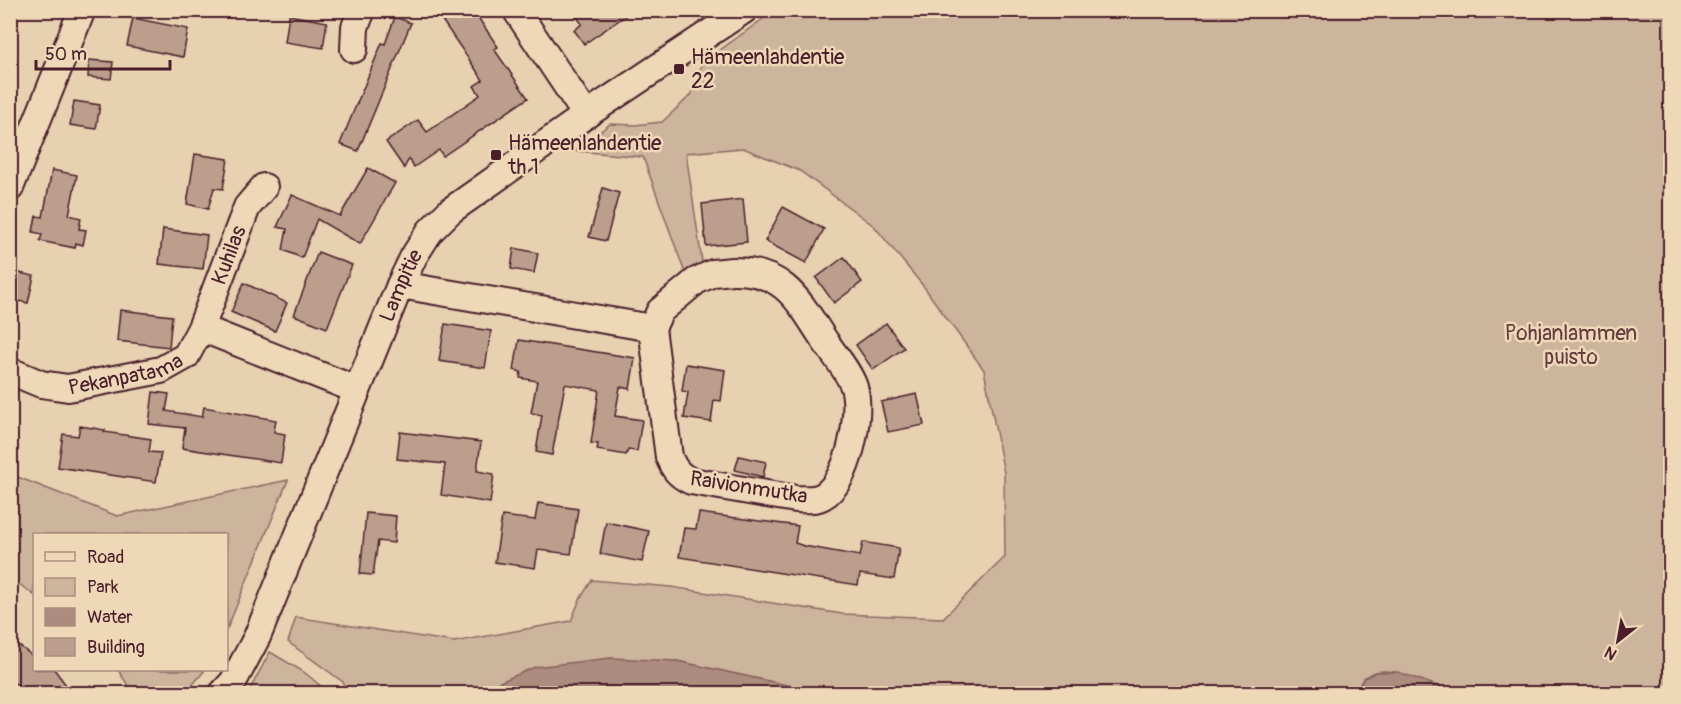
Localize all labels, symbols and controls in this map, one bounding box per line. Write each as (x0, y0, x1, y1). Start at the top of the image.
scale bar (36, 33, 170, 71)
text: 50 m (45, 43, 87, 66)
place label: Hämeenlahdentie 22 (691, 44, 845, 95)
marker: Hämeenlahdentie 22 (672, 62, 686, 76)
place label: Hämeenlahdentie th 1 (507, 130, 662, 181)
marker: Hämeenlahdentie th 1 (489, 148, 503, 162)
street label: Kuhilas (206, 221, 253, 289)
street label: Lampitie (373, 244, 429, 326)
park label: Pohjanlammen puisto (1505, 320, 1637, 371)
street label: Pekanpatama (66, 347, 188, 402)
street label: Raivionmutka (688, 465, 810, 510)
legend (33, 533, 228, 671)
text: Road (87, 546, 124, 569)
text: Park (87, 576, 119, 599)
text: Water (87, 606, 133, 629)
north arrow (1588, 611, 1648, 671)
text: Building (87, 636, 145, 659)
text: N (1601, 642, 1621, 664)

